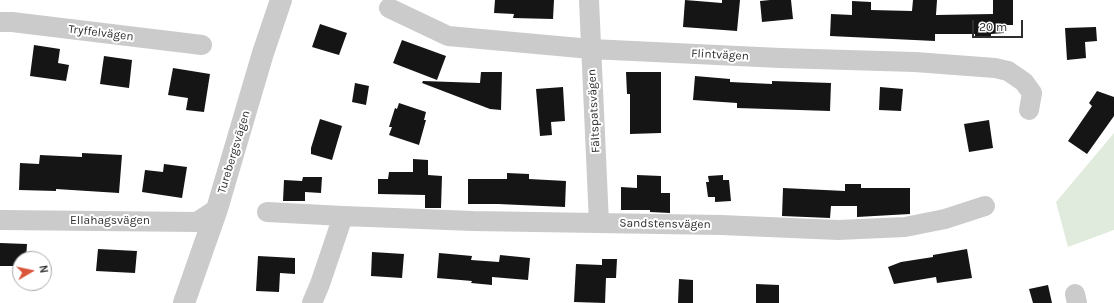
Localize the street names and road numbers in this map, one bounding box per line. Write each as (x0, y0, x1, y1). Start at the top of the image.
street label: Tryffelvägen (68, 22, 134, 44)
street label: Flintvägen (691, 46, 749, 64)
street label: Fältspatsvägen (585, 69, 603, 153)
street label: Turebergsvägen (215, 109, 253, 195)
street label: Ellahagsvägen (70, 214, 150, 228)
street label: Sandstensvägen (619, 216, 711, 232)

